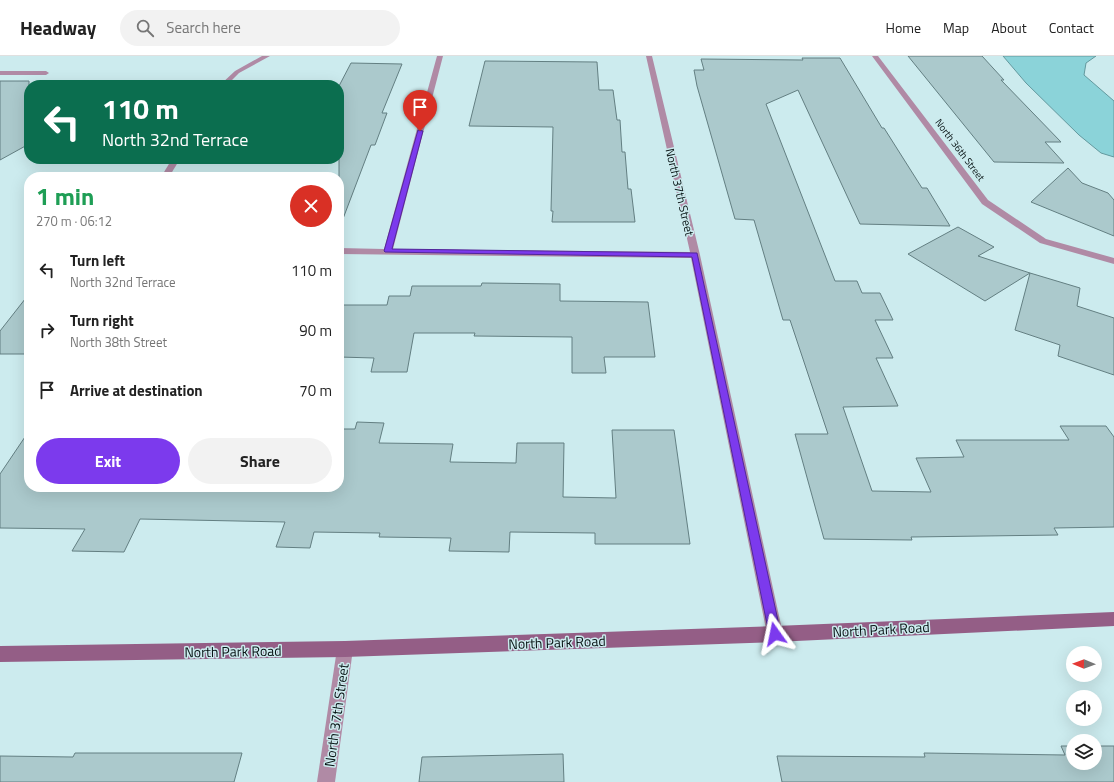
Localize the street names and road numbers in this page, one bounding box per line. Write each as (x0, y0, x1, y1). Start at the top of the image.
street label: North 36th Street (932, 116, 989, 185)
street label: North 37th Street (661, 146, 700, 239)
street label: North Park Road (832, 616, 930, 642)
street label: North Park Road (508, 630, 606, 654)
street label: North Park Road (184, 640, 282, 662)
street label: North 37th Street (318, 662, 354, 768)

